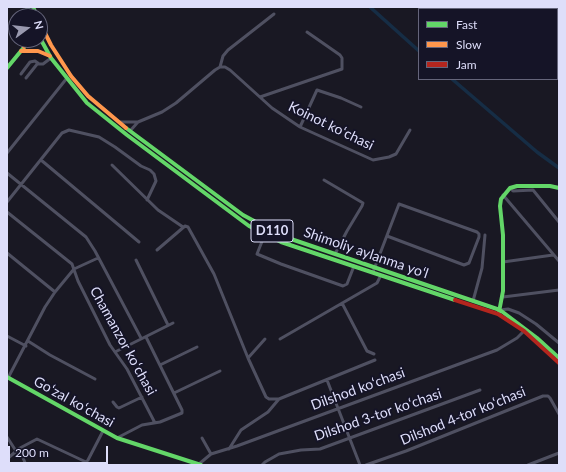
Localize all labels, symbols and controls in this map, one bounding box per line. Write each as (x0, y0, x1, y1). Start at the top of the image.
north arrow (8, 8, 48, 48)
legend (418, 8, 558, 80)
text: Fast (456, 17, 477, 32)
text: N (32, 19, 46, 31)
text: Slow (456, 37, 481, 52)
text: Jam (456, 57, 477, 72)
street label: Koinot koʻchasi (286, 98, 376, 154)
road number: D110 (251, 220, 293, 242)
street label: Shimoliy aylanma yoʻl (301, 224, 431, 282)
street label: Chamanzor koʻchasi (86, 284, 160, 398)
street label: Dilshod koʻchasi (309, 364, 407, 414)
street label: Goʻzal koʻchasi (31, 373, 117, 431)
street label: Dilshod 4-tor koʻchasi (398, 383, 528, 449)
street label: Dilshod 3-tor koʻchasi (312, 385, 444, 445)
scale bar (10, 438, 110, 464)
text: 200 m (15, 445, 49, 460)

